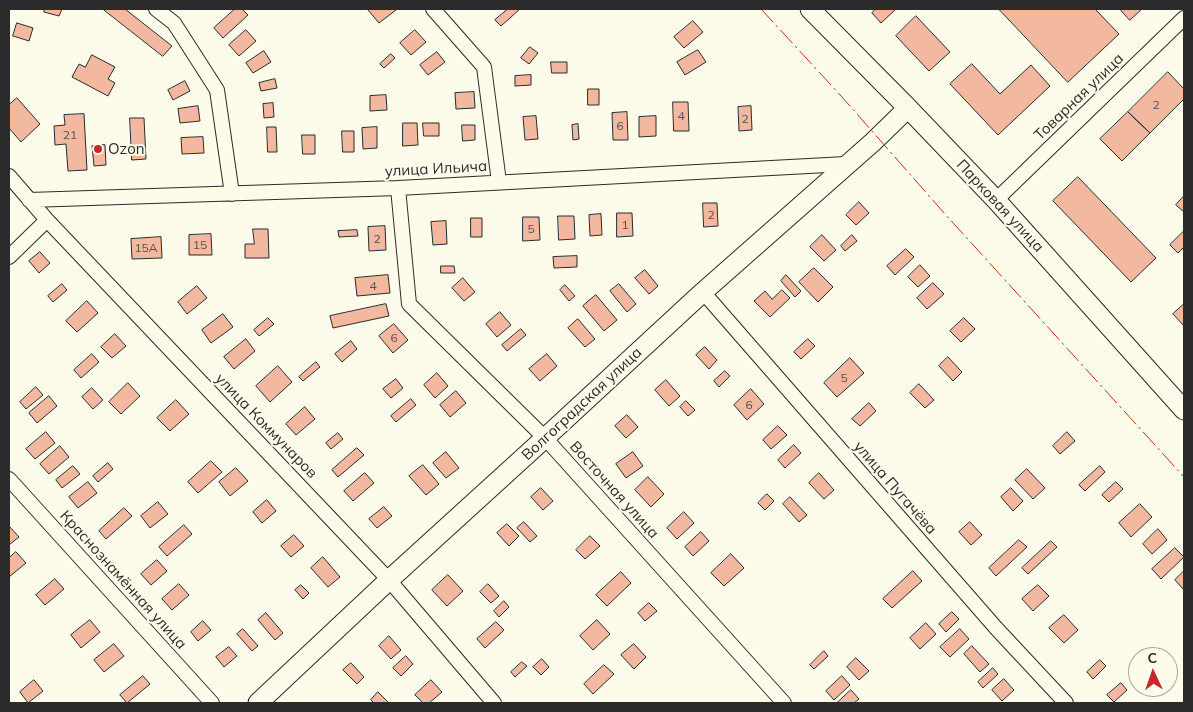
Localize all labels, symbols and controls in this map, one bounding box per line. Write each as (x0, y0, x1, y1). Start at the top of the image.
street label: Товарная улица (1031, 50, 1127, 144)
house number: 2 (1152, 98, 1160, 112)
house number: 4 (677, 109, 685, 123)
house number: 2 (741, 112, 749, 126)
house number: 6 (616, 119, 624, 133)
house number: 21 (63, 128, 77, 142)
place label: Ozon (108, 140, 145, 158)
marker: Ozon (92, 143, 104, 155)
street label: Парковая улица (953, 156, 1047, 256)
street label: улица Ильича (384, 157, 488, 181)
house number: 2 (707, 208, 715, 222)
house number: 1 (621, 218, 629, 232)
house number: 5 (527, 222, 535, 236)
house number: 2 (373, 232, 381, 246)
house number: 15 (193, 238, 207, 252)
house number: 15А (134, 241, 158, 255)
house number: 4 (369, 279, 377, 293)
house number: 6 (390, 331, 398, 345)
street label: Волгоградская улица (518, 344, 646, 464)
street label: улица Коммунаров (211, 370, 321, 482)
house number: 5 (840, 371, 848, 385)
house number: 6 (745, 398, 753, 412)
street label: Восточная улица (566, 438, 662, 542)
street label: улица Пугачёва (850, 438, 940, 538)
street label: Краснознамённая улица (56, 507, 190, 653)
north arrow (1128, 647, 1178, 697)
text: С (1147, 649, 1158, 667)

